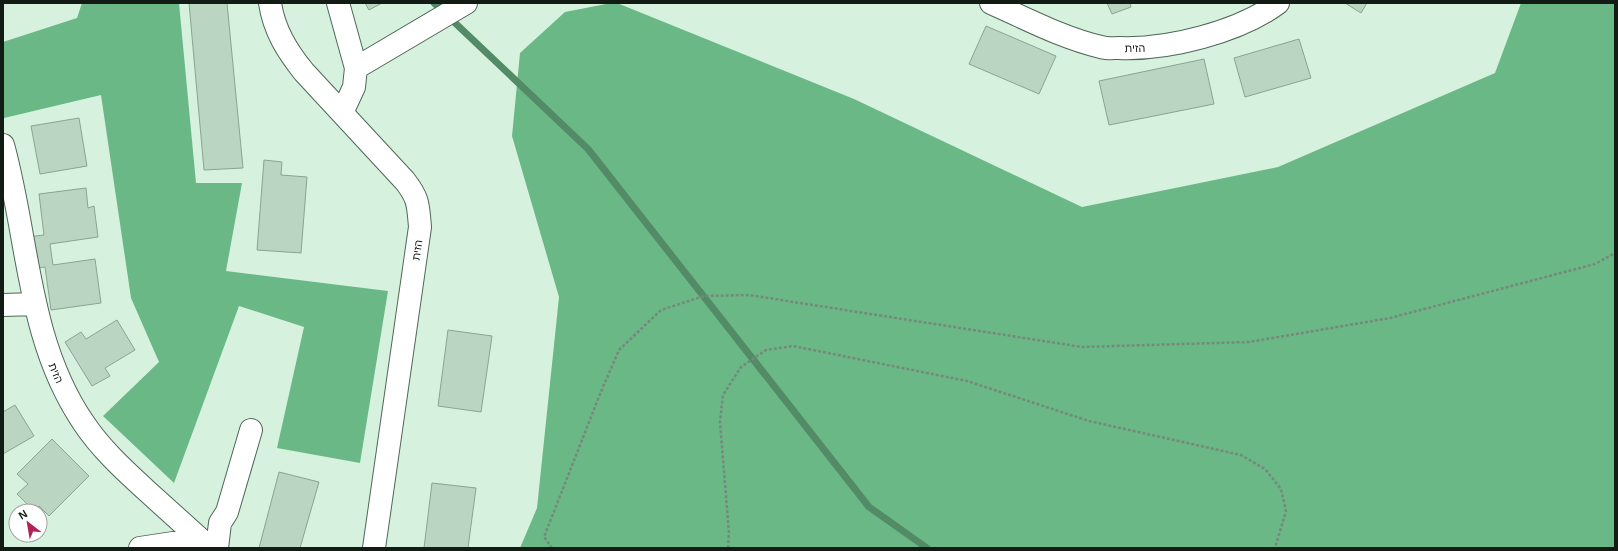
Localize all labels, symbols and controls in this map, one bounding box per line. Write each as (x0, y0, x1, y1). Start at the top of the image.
street label: הזית (1124, 42, 1146, 54)
street label: הזית (410, 239, 424, 261)
street label: הזית (46, 361, 66, 385)
north arrow (8, 503, 48, 543)
text: N (16, 507, 29, 522)

